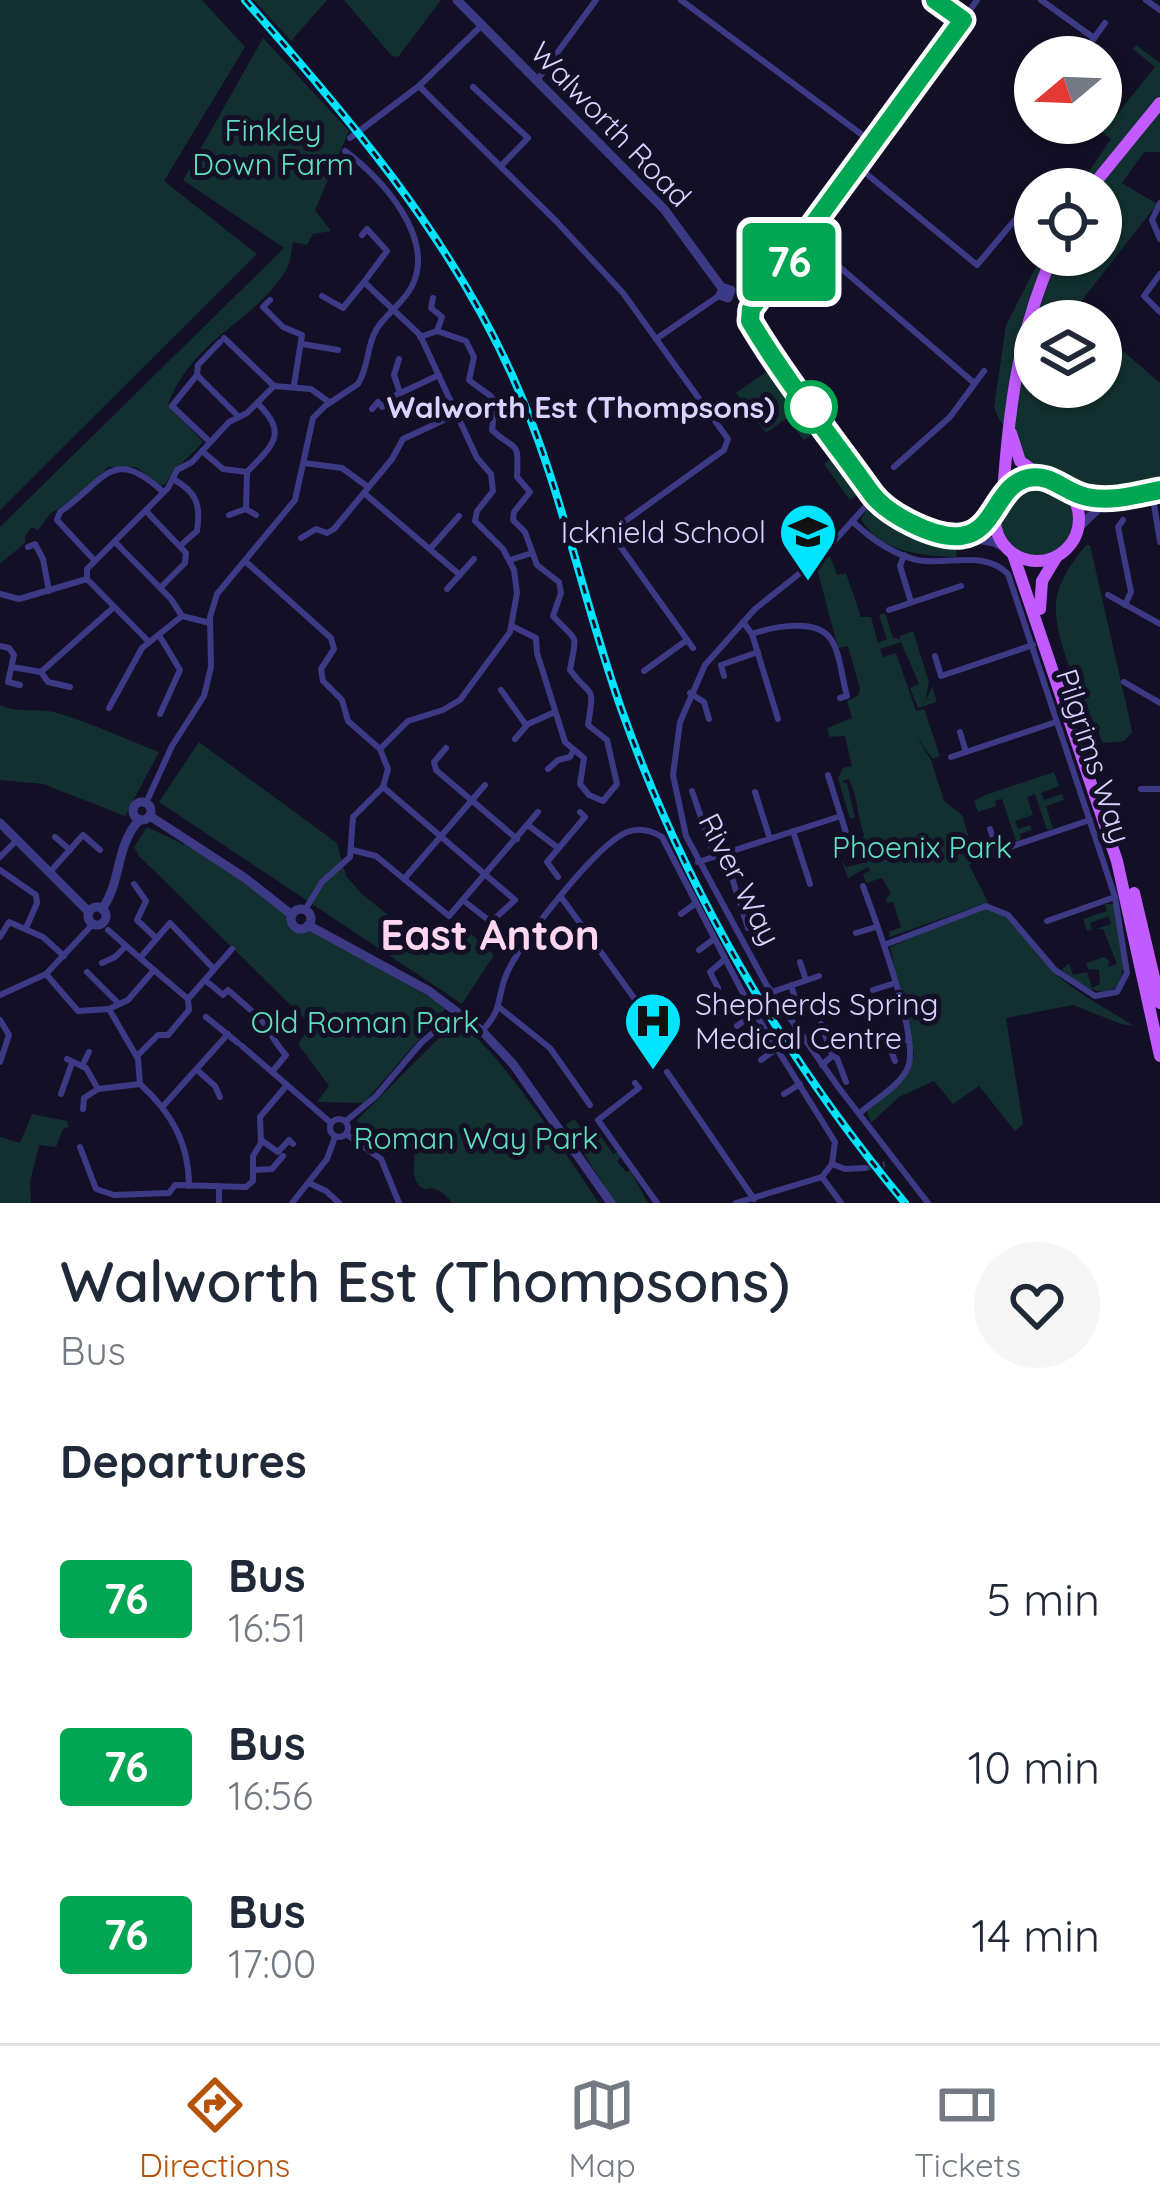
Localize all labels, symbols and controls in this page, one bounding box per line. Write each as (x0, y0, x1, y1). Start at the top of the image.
street label: Walworth Road (523, 33, 699, 215)
north arrow (1014, 36, 1122, 144)
map controls (1014, 36, 1122, 408)
park label: Finkley Down Farm (192, 111, 354, 183)
button: locate (1014, 168, 1122, 276)
line badge: 76 (735, 223, 843, 301)
text: 76 (766, 235, 812, 288)
button: layers (1014, 300, 1122, 408)
marker: Walworth Est (Thompsons) (786, 382, 836, 432)
place label: Walworth Est (Thompsons) (387, 388, 775, 426)
school or university icon: Icknield School (777, 501, 839, 583)
place label: Icknield School (561, 513, 766, 551)
street label: Pilgrims Way (1048, 664, 1140, 848)
street label: River Way (691, 807, 789, 951)
park label: Phoenix Park (832, 828, 1012, 866)
district label: East Anton (380, 908, 600, 961)
place label: Shepherds Spring Medical Centre (695, 985, 938, 1057)
hospital icon: Shepherds Spring Medical Centre (622, 990, 684, 1072)
park label: Old Roman Park (251, 1003, 479, 1041)
park label: Roman Way Park (354, 1119, 598, 1157)
button: heart (974, 1242, 1100, 1368)
text: Walworth Est (Thompsons) (60, 1245, 790, 1316)
text: Bus (60, 1326, 126, 1375)
text: Departures (60, 1433, 307, 1489)
text: Bus (228, 1547, 306, 1603)
text: 5 min (987, 1571, 1100, 1627)
text: 76 (103, 1572, 149, 1625)
text: 16:51 (228, 1603, 306, 1652)
text: Bus (228, 1715, 306, 1771)
text: 10 min (968, 1739, 1100, 1795)
text: 76 (103, 1740, 149, 1793)
text: 16:56 (228, 1771, 313, 1820)
text: Bus (228, 1883, 306, 1939)
text: 14 min (971, 1907, 1100, 1963)
text: 76 (103, 1908, 149, 1961)
text: 17:00 (228, 1939, 316, 1988)
tab: Directions (139, 2072, 290, 2185)
tab: Map (568, 2072, 636, 2185)
tab: Tickets (914, 2072, 1021, 2185)

